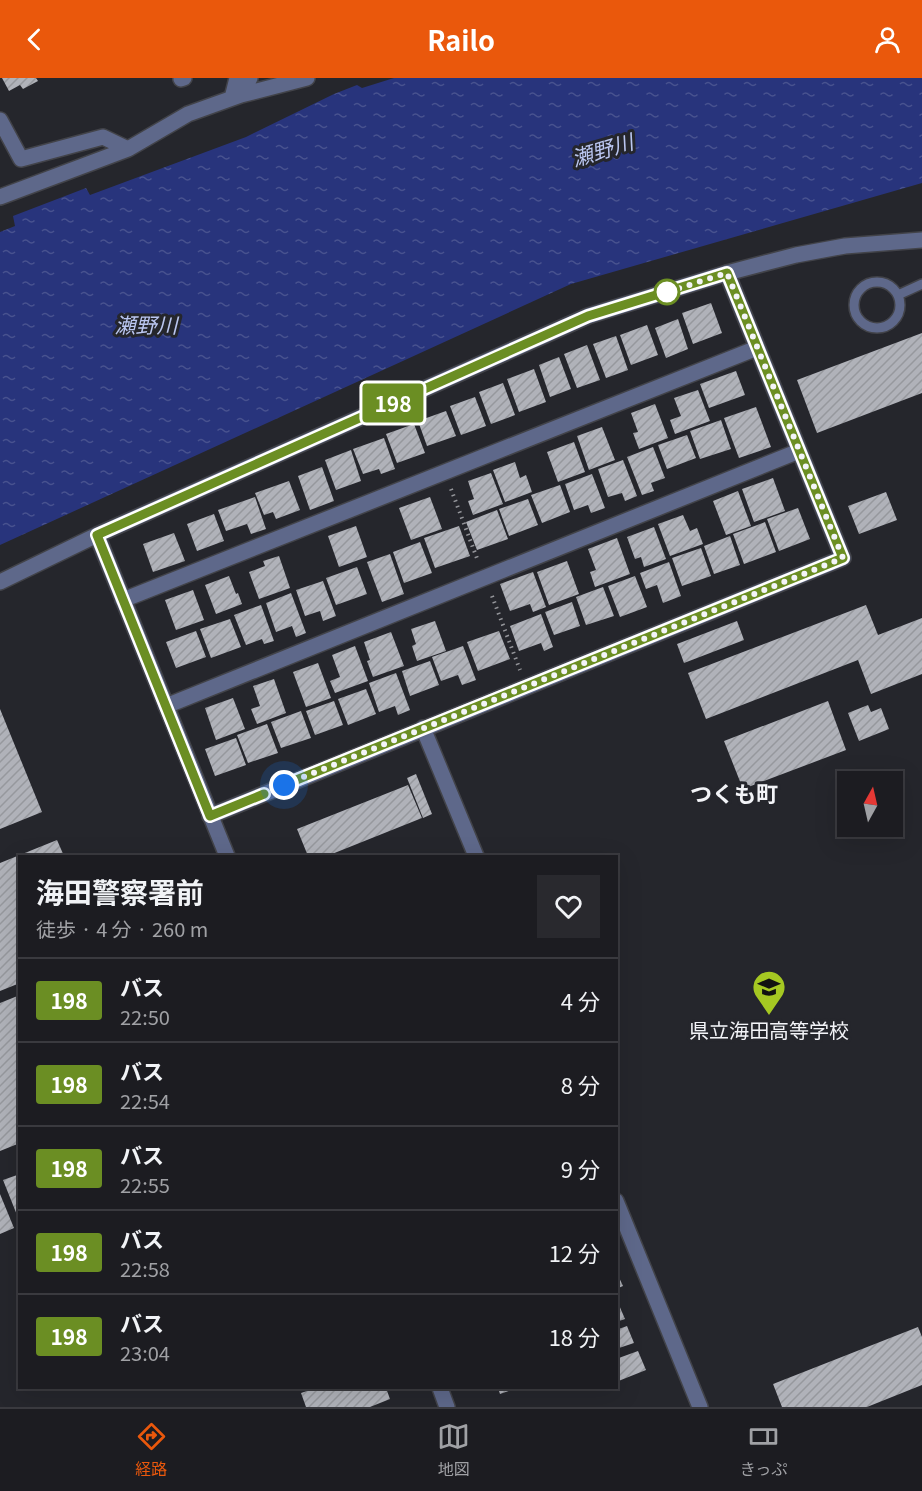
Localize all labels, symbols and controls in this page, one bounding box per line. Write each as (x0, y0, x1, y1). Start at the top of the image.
text: Railo (427, 20, 495, 59)
icon: back (18, 23, 51, 56)
icon: person (871, 23, 904, 56)
water label: 瀬野川 (567, 125, 638, 173)
unlabelled marker (654, 279, 680, 305)
water label: 瀬野川 (115, 309, 179, 339)
line badge: 198 (358, 384, 428, 422)
text: 198 (374, 388, 412, 418)
your location (269, 770, 299, 800)
north arrow (837, 771, 903, 837)
map controls (837, 771, 903, 837)
district label: つくも町 (690, 776, 778, 808)
text: 海田警察署前 (36, 871, 204, 911)
button: heart (537, 875, 600, 938)
text: 徒歩 · 4 分 · 260 m (36, 914, 208, 943)
school or university icon: 県立海田高等学校 (751, 969, 787, 1016)
text: バス (120, 970, 164, 1002)
text: 4 分 (561, 984, 600, 1016)
text: 198 (50, 985, 88, 1015)
text: 22:50 (120, 1002, 170, 1031)
place label: 県立海田高等学校 (689, 1015, 849, 1044)
text: バス (120, 1054, 164, 1086)
text: 8 分 (561, 1068, 600, 1100)
text: 198 (50, 1069, 88, 1099)
text: 22:54 (120, 1086, 170, 1115)
text: バス (120, 1138, 164, 1170)
text: 9 分 (561, 1152, 600, 1184)
text: 198 (50, 1153, 88, 1183)
text: 22:55 (120, 1170, 170, 1199)
text: バス (120, 1222, 164, 1254)
text: 12 分 (549, 1236, 600, 1268)
text: 198 (50, 1237, 88, 1267)
text: 22:58 (120, 1254, 170, 1283)
text: バス (120, 1306, 164, 1338)
text: 18 分 (549, 1320, 600, 1352)
text: 198 (50, 1321, 88, 1351)
text: 23:04 (120, 1338, 170, 1367)
tab: 経路 (135, 1420, 168, 1480)
tab: 地図 (437, 1420, 470, 1480)
tab: きっぷ (740, 1420, 787, 1480)

